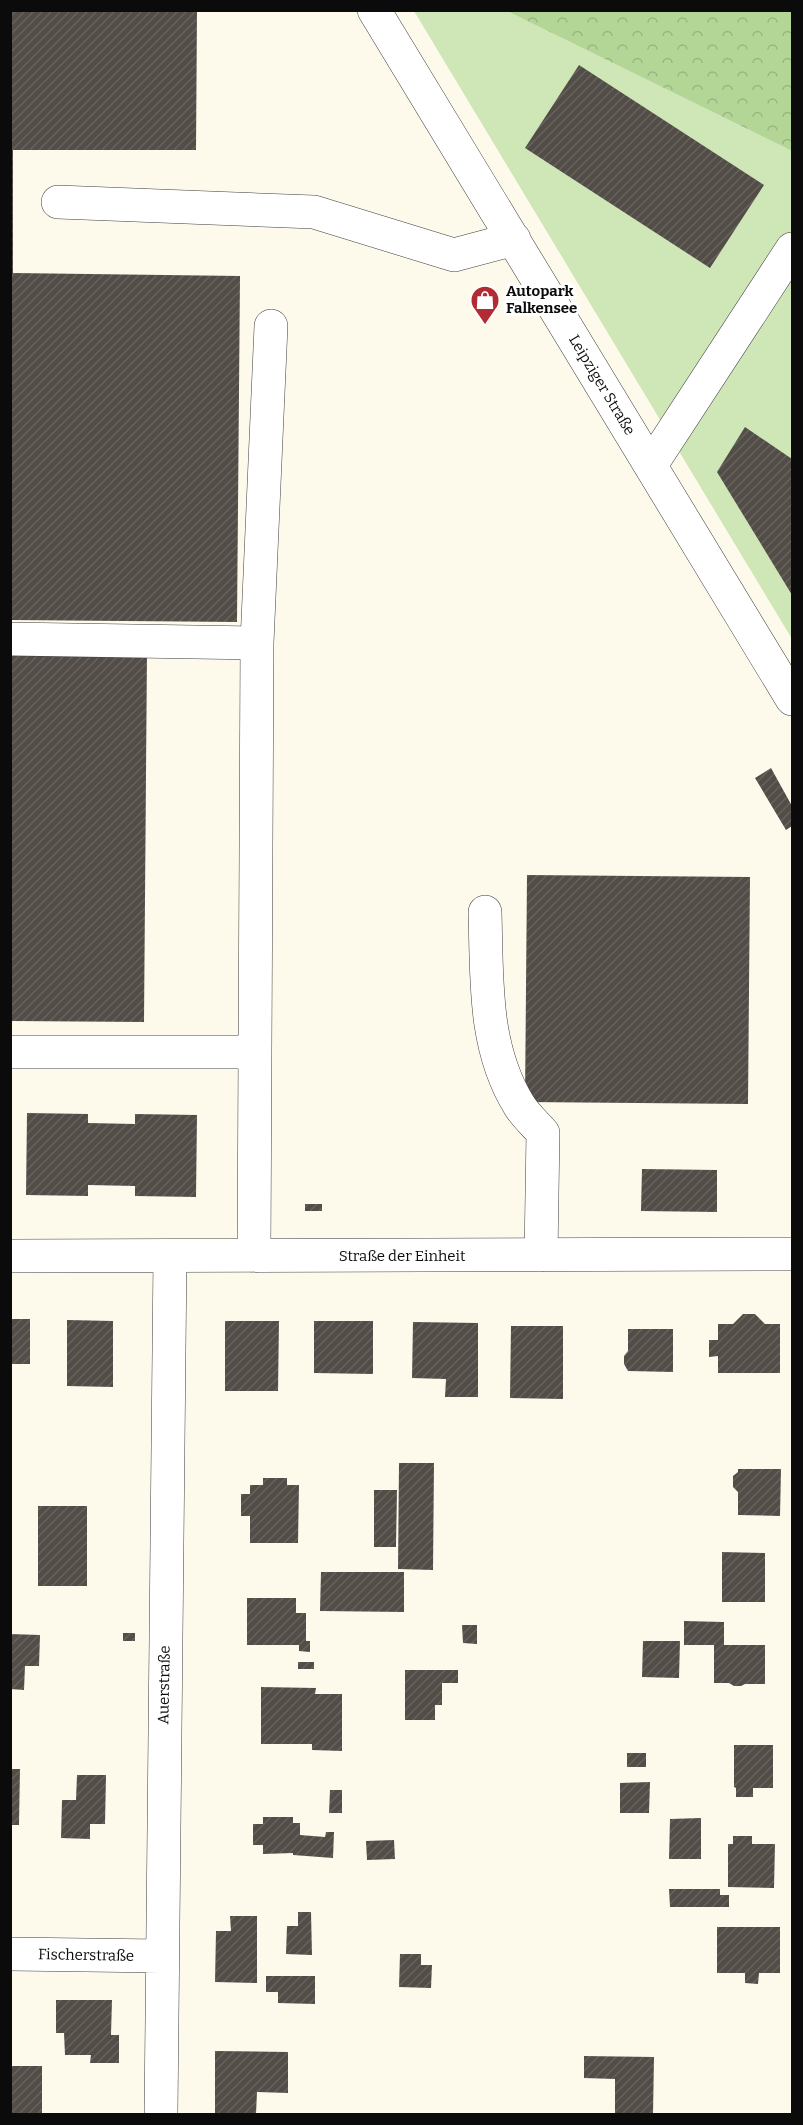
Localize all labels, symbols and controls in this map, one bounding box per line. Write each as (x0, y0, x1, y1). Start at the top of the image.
place label: Autopark Falkensee (506, 282, 577, 317)
shop icon: Autopark Falkensee (469, 284, 501, 326)
street label: Leipziger Straße (565, 332, 639, 438)
street label: Straße der Einheit (339, 1247, 466, 1265)
street label: Auerstraße (154, 1645, 174, 1725)
street label: Fischerstraße (38, 1945, 134, 1965)

